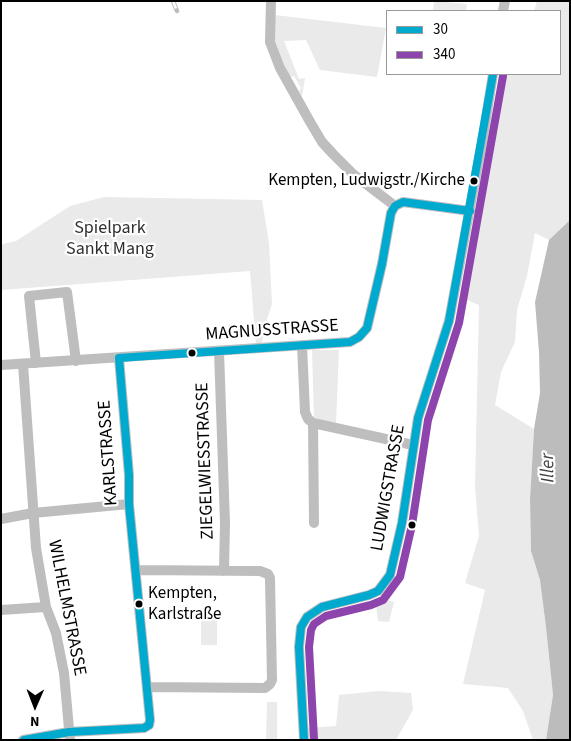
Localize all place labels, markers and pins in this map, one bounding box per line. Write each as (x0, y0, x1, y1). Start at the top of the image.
place label: Kempten, Ludwigstr./Kirche (268, 171, 465, 191)
marker: Kempten, Ludwigstr./Kirche (469, 176, 479, 186)
unlabelled marker (187, 348, 197, 358)
unlabelled marker (407, 520, 417, 530)
place label: Kempten, Karlstraße (148, 584, 221, 624)
marker: Kempten, Karlstraße (134, 599, 144, 609)

